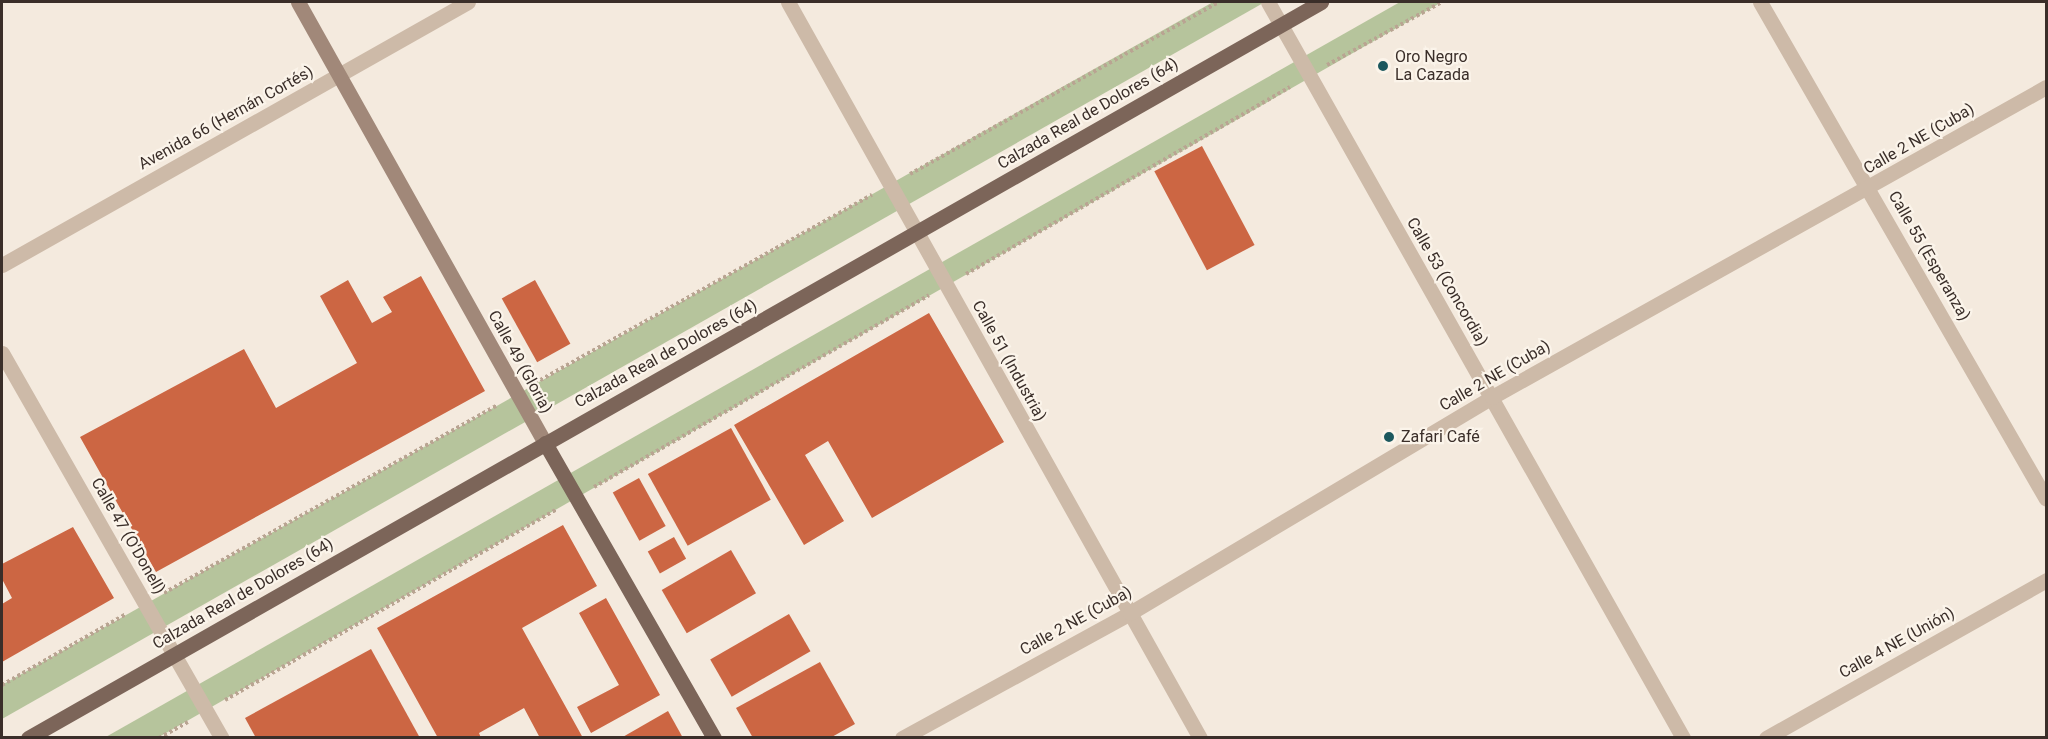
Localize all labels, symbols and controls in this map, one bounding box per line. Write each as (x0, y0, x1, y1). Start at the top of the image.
place label: Oro Negro La Cazada (1395, 47, 1470, 85)
street label: Calzada Real de Dolores (64) (994, 54, 1182, 174)
marker: Oro Negro La Cazada (1376, 59, 1390, 73)
street label: Avenida 66 (Hernán Cortés) (135, 62, 317, 174)
street label: Calle 2 NE (Cuba) (1860, 99, 1978, 179)
street label: Calle 55 (Esperanza) (1884, 188, 1974, 324)
street label: Calle 53 (Concordia) (1402, 214, 1492, 350)
street label: Calzada Real de Dolores (64) (572, 296, 760, 412)
street label: Calle 51 (Industria) (968, 297, 1050, 425)
street label: Calle 49 (Gloria) (484, 307, 556, 417)
street label: Calle 2 NE (Cuba) (1436, 336, 1554, 416)
place label: Zafari Café (1401, 427, 1480, 447)
marker: Zafari Café (1382, 430, 1396, 444)
street label: Calle 47 (O'Donell) (87, 475, 169, 597)
street label: Calzada Real de Dolores (64) (149, 534, 337, 654)
street label: Calle 2 NE (Cuba) (1017, 582, 1135, 660)
street label: Calle 4 NE (Unión) (1836, 603, 1958, 683)

